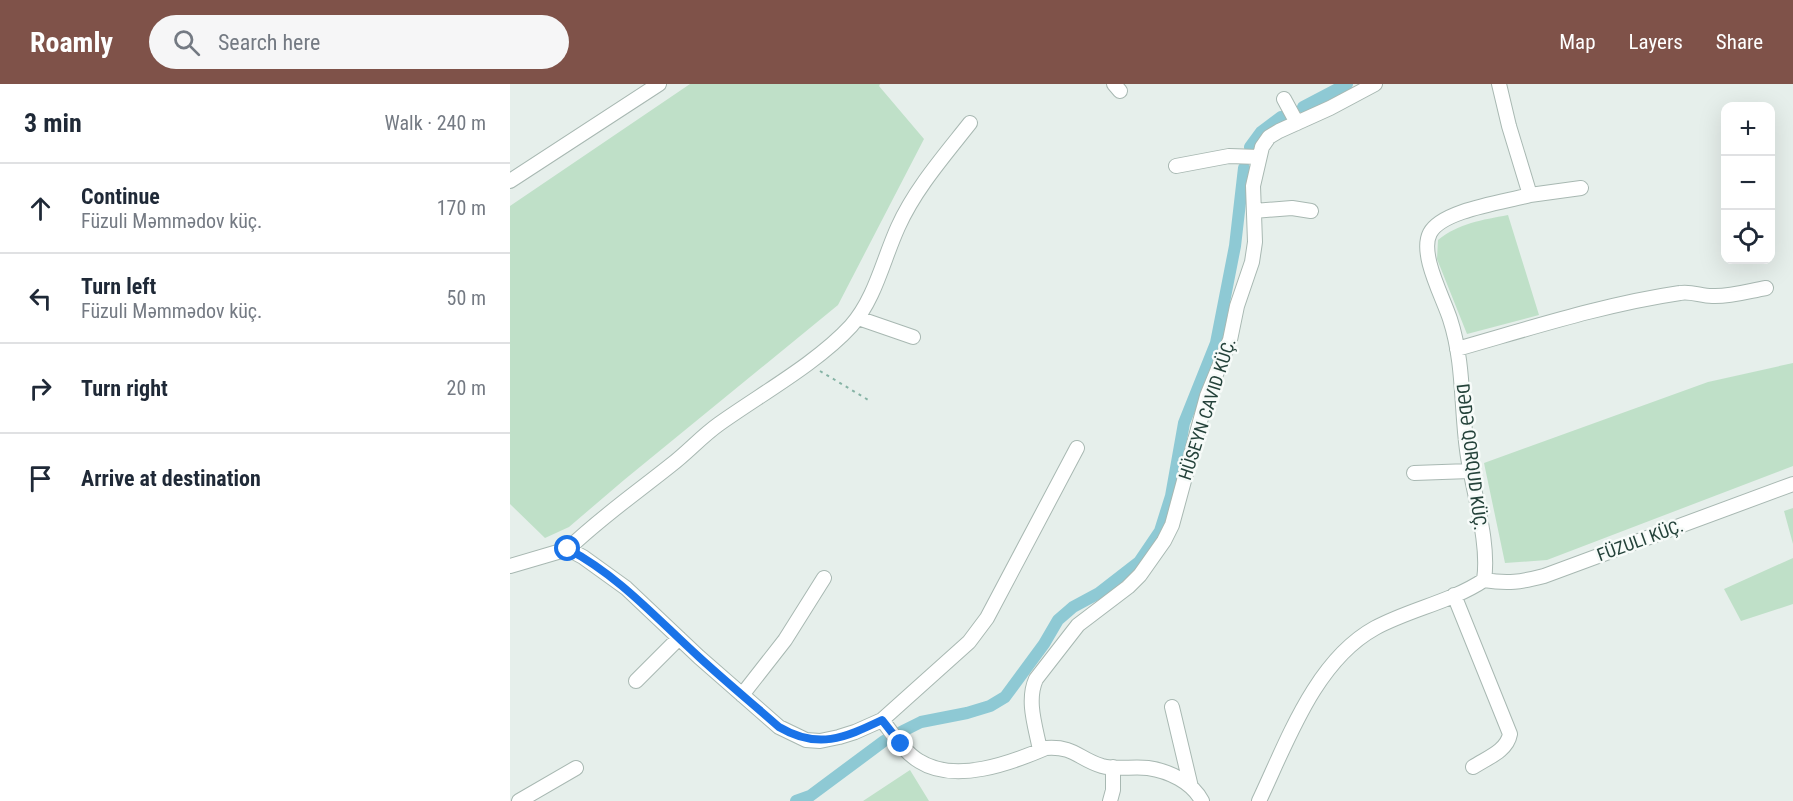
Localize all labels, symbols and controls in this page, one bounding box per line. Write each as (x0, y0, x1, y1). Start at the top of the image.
search box (149, 15, 569, 69)
text: Roamly (30, 26, 113, 59)
icon: search (170, 26, 203, 59)
text: Search here (218, 30, 320, 55)
text: Map (1559, 30, 1596, 54)
text: Layers (1629, 30, 1683, 54)
text: Share (1716, 30, 1763, 54)
map controls (1721, 102, 1775, 264)
button: + (1721, 102, 1775, 156)
text: 3 min (24, 108, 82, 138)
text: Walk · 240 m (385, 111, 486, 135)
button: − (1721, 156, 1775, 210)
text: Continue (81, 184, 160, 209)
icon: ahead (24, 192, 57, 225)
text: 170 m (437, 196, 486, 220)
text: Füzuli Məmmədov küç. (81, 209, 262, 233)
button: locate (1721, 210, 1775, 264)
text: Turn left (81, 274, 156, 299)
icon: left (24, 282, 57, 315)
text: 50 m (447, 286, 486, 310)
text: Füzuli Məmmədov küç. (81, 299, 262, 323)
street label: HÜSEYN CAVID KÜÇ. (1174, 335, 1240, 483)
icon: right (24, 372, 57, 405)
text: Turn right (81, 376, 168, 401)
text: 20 m (447, 376, 486, 400)
street label: DƏDƏ QORQUD KÜÇ. (1453, 382, 1491, 532)
icon: arrive (24, 462, 57, 495)
text: Arrive at destination (81, 466, 261, 491)
street label: FÜZULI KÜÇ. (1594, 515, 1686, 565)
route start (554, 535, 580, 561)
route end (887, 730, 913, 756)

